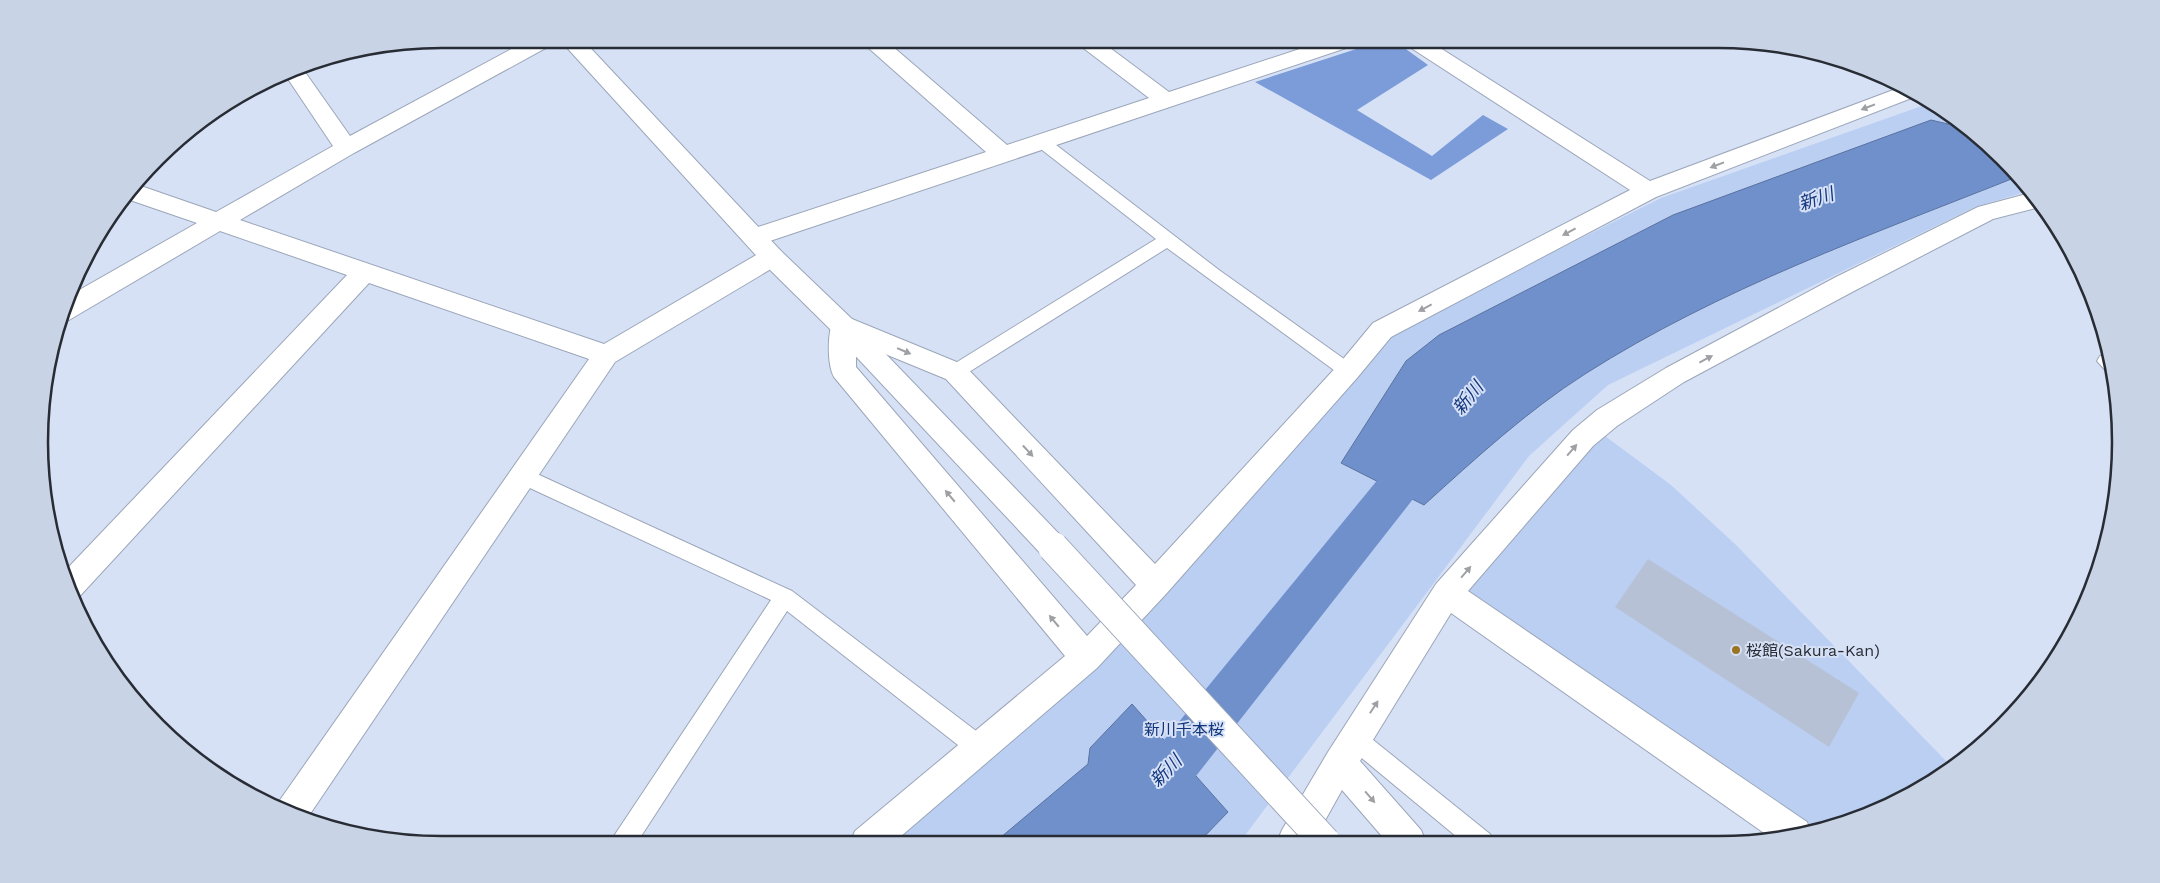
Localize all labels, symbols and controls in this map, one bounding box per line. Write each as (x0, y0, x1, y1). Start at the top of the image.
one-way arrow (1861, 104, 1876, 111)
one-way arrow (1709, 162, 1724, 169)
water label: 新川 (1795, 182, 1838, 214)
one-way arrow (1562, 228, 1576, 236)
one-way arrow (1418, 304, 1432, 312)
one-way arrow (897, 347, 912, 355)
one-way arrow (1698, 355, 1713, 363)
water label: 新川 (1448, 376, 1488, 418)
one-way arrow (1022, 444, 1034, 456)
one-way arrow (1567, 444, 1578, 457)
one-way arrow (944, 490, 955, 503)
one-way arrow (1460, 566, 1471, 579)
one-way arrow (1049, 614, 1060, 627)
place label: 桜館(Sakura-Kan) (1746, 641, 1880, 660)
marker: 桜館(Sakura-Kan) (1730, 644, 1742, 656)
one-way arrow (1370, 700, 1379, 713)
park label: 新川千本桜 (1144, 720, 1224, 739)
water label: 新川 (1146, 749, 1187, 791)
one-way arrow (1364, 791, 1375, 803)

